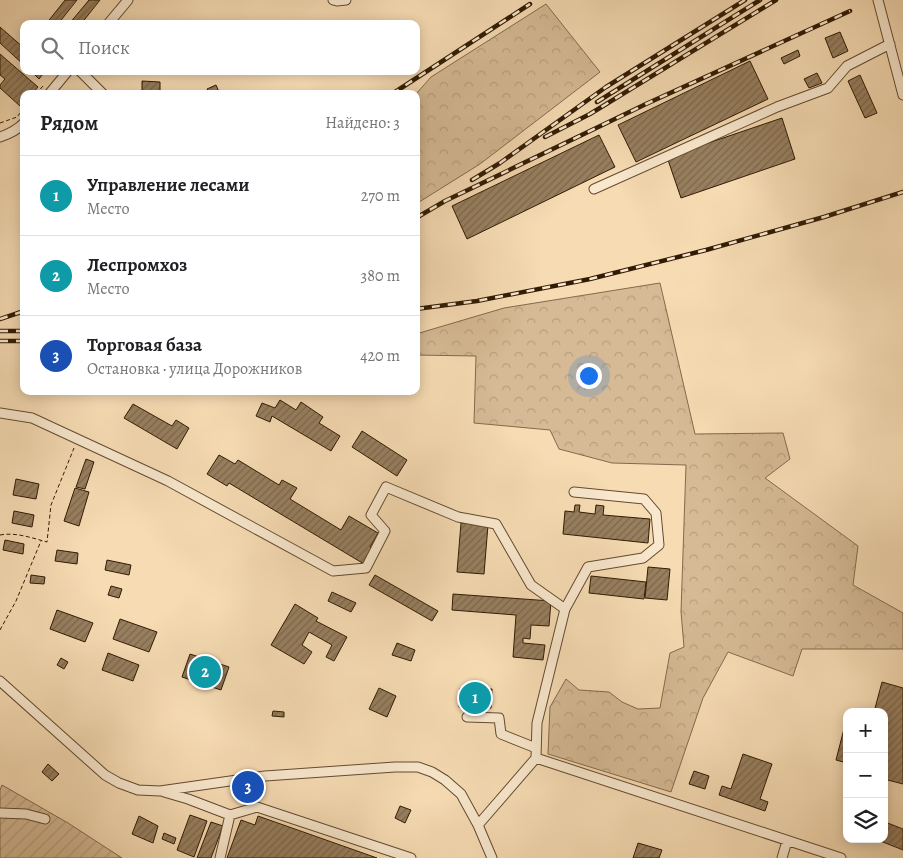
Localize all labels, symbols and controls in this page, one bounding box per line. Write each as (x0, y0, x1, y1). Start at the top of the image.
search box (20, 20, 420, 75)
icon: search (38, 34, 66, 62)
text: Поиск (78, 35, 130, 61)
text: Рядом (40, 109, 98, 137)
text: Найдено: 3 (325, 112, 400, 134)
text: Управление лесами (87, 172, 250, 198)
text: 1 (53, 185, 59, 207)
text: 270 m (361, 185, 400, 207)
text: Место (87, 198, 130, 220)
text: Леспромхоз (87, 252, 187, 278)
text: 2 (52, 265, 60, 287)
text: 380 m (361, 265, 400, 287)
text: Место (87, 278, 130, 300)
text: Торговая база (87, 332, 202, 358)
text: 3 (53, 345, 59, 367)
text: 420 m (360, 345, 400, 367)
text: Остановка · улица Дорожников (87, 358, 302, 380)
your location (576, 363, 602, 389)
pin: 2 (189, 653, 221, 691)
pin: 1 (459, 679, 491, 717)
map controls (843, 708, 888, 843)
button: + (843, 708, 888, 753)
button: − (843, 753, 888, 798)
pin: 3 (232, 768, 264, 806)
button: layers (843, 798, 888, 843)

